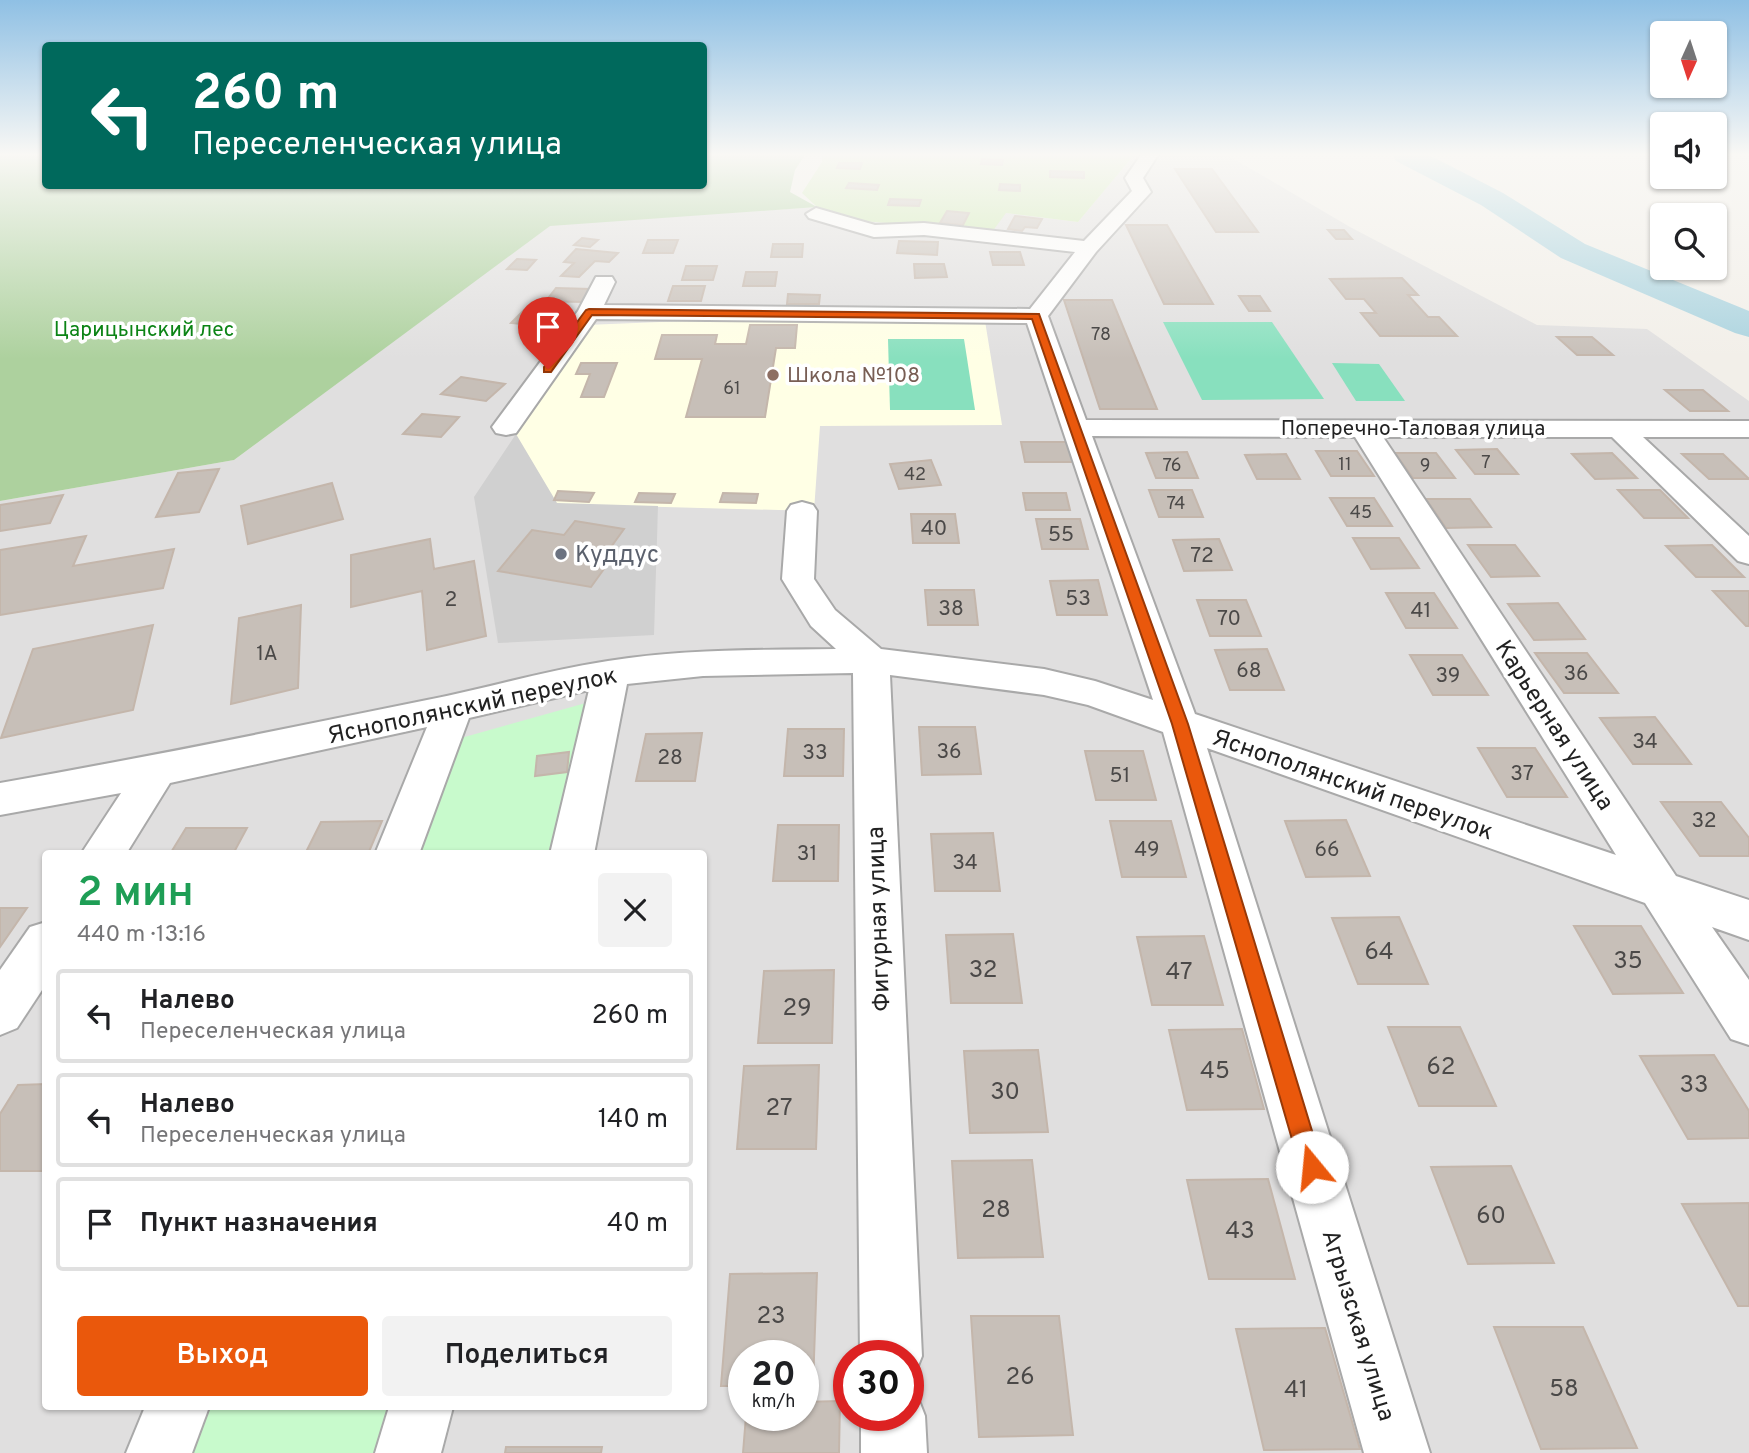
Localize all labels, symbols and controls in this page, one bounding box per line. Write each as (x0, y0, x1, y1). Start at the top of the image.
north arrow (1650, 21, 1727, 98)
map controls (1650, 21, 1727, 280)
text: 260 m (192, 65, 339, 127)
icon: left (77, 70, 168, 161)
button: sound (1650, 112, 1727, 189)
text: Переселенческая улица (192, 126, 562, 166)
button: search (1650, 203, 1727, 280)
pin (518, 297, 578, 369)
icon: arrive (529, 308, 567, 346)
park label: Царицынский лес (54, 317, 234, 344)
house number: 78 (1091, 324, 1111, 347)
place label: Школа №108 (787, 363, 920, 390)
marker: Школа №108 (765, 367, 781, 383)
house number: 61 (723, 378, 741, 401)
street label: Поперечно-Таловая улица (1281, 416, 1545, 443)
house number: 7 (1481, 452, 1491, 475)
house number: 11 (1338, 454, 1352, 477)
house number: 76 (1162, 455, 1182, 478)
house number: 9 (1420, 455, 1430, 478)
house number: 42 (904, 464, 926, 487)
house number: 74 (1167, 493, 1185, 516)
house number: 45 (1350, 502, 1372, 525)
house number: 40 (921, 516, 947, 543)
house number: 55 (1048, 522, 1074, 549)
place label: Куддус (575, 541, 659, 571)
house number: 72 (1190, 543, 1214, 570)
marker: Куддус (553, 546, 569, 562)
house number: 53 (1065, 586, 1091, 613)
house number: 2 (445, 587, 457, 614)
house number: 38 (938, 596, 964, 623)
house number: 41 (1411, 598, 1431, 625)
house number: 70 (1217, 606, 1241, 633)
street label: Карьерная улица (1487, 635, 1619, 817)
house number: 1А (256, 641, 278, 668)
house number: 68 (1236, 658, 1262, 685)
house number: 36 (1563, 661, 1589, 688)
street label: Яснополянский переулок (325, 662, 620, 752)
house number: 39 (1436, 663, 1460, 690)
street label: Яснополянский переулок (1208, 724, 1497, 848)
house number: 34 (1632, 729, 1658, 756)
house number: 36 (936, 739, 962, 766)
house number: 33 (802, 740, 828, 767)
house number: 28 (657, 745, 683, 772)
house number: 37 (1510, 761, 1534, 788)
house number: 51 (1110, 763, 1130, 790)
house number: 32 (1691, 808, 1717, 835)
street label: Фигурная улица (862, 826, 898, 1012)
house number: 49 (1134, 837, 1160, 864)
house number: 66 (1314, 837, 1340, 864)
house number: 31 (797, 841, 817, 868)
house number: 34 (952, 850, 978, 877)
text: 2 мин (77, 868, 194, 921)
button: close (598, 873, 672, 947)
text: 440 m · 13:16 (77, 921, 206, 950)
house number: 64 (1364, 938, 1394, 968)
house number: 35 (1613, 947, 1643, 977)
house number: 32 (969, 956, 997, 986)
house number: 47 (1165, 958, 1193, 988)
text: Налево (140, 985, 235, 1018)
house number: 29 (782, 994, 812, 1024)
icon: left (81, 997, 119, 1035)
text: 260 m (592, 1000, 668, 1033)
text: Переселенческая улица (140, 1018, 406, 1047)
house number: 62 (1426, 1053, 1456, 1083)
house number: 45 (1200, 1057, 1230, 1087)
house number: 33 (1680, 1071, 1708, 1101)
house number: 30 (990, 1078, 1020, 1108)
text: Налево (140, 1089, 235, 1122)
house number: 27 (766, 1094, 792, 1124)
icon: left (81, 1101, 119, 1139)
text: 140 m (598, 1104, 668, 1137)
text: Переселенческая улица (140, 1122, 406, 1151)
position arrow (1275, 1130, 1349, 1204)
house number: 28 (981, 1196, 1011, 1226)
house number: 60 (1476, 1202, 1506, 1232)
icon: arrive (81, 1205, 119, 1243)
text: Пункт назначения (140, 1208, 378, 1241)
text: 40 m (607, 1208, 668, 1241)
house number: 43 (1225, 1217, 1255, 1247)
street label: Агрызская улица (1314, 1226, 1400, 1425)
house number: 23 (756, 1302, 786, 1332)
button: Выход (77, 1316, 368, 1396)
button: Поделиться (382, 1316, 672, 1396)
speed limit sign: 30 (833, 1340, 924, 1431)
text: 20 (751, 1354, 796, 1398)
house number: 26 (1005, 1363, 1035, 1393)
house number: 58 (1549, 1375, 1579, 1405)
house number: 41 (1284, 1376, 1308, 1406)
text: km/h (752, 1391, 795, 1414)

